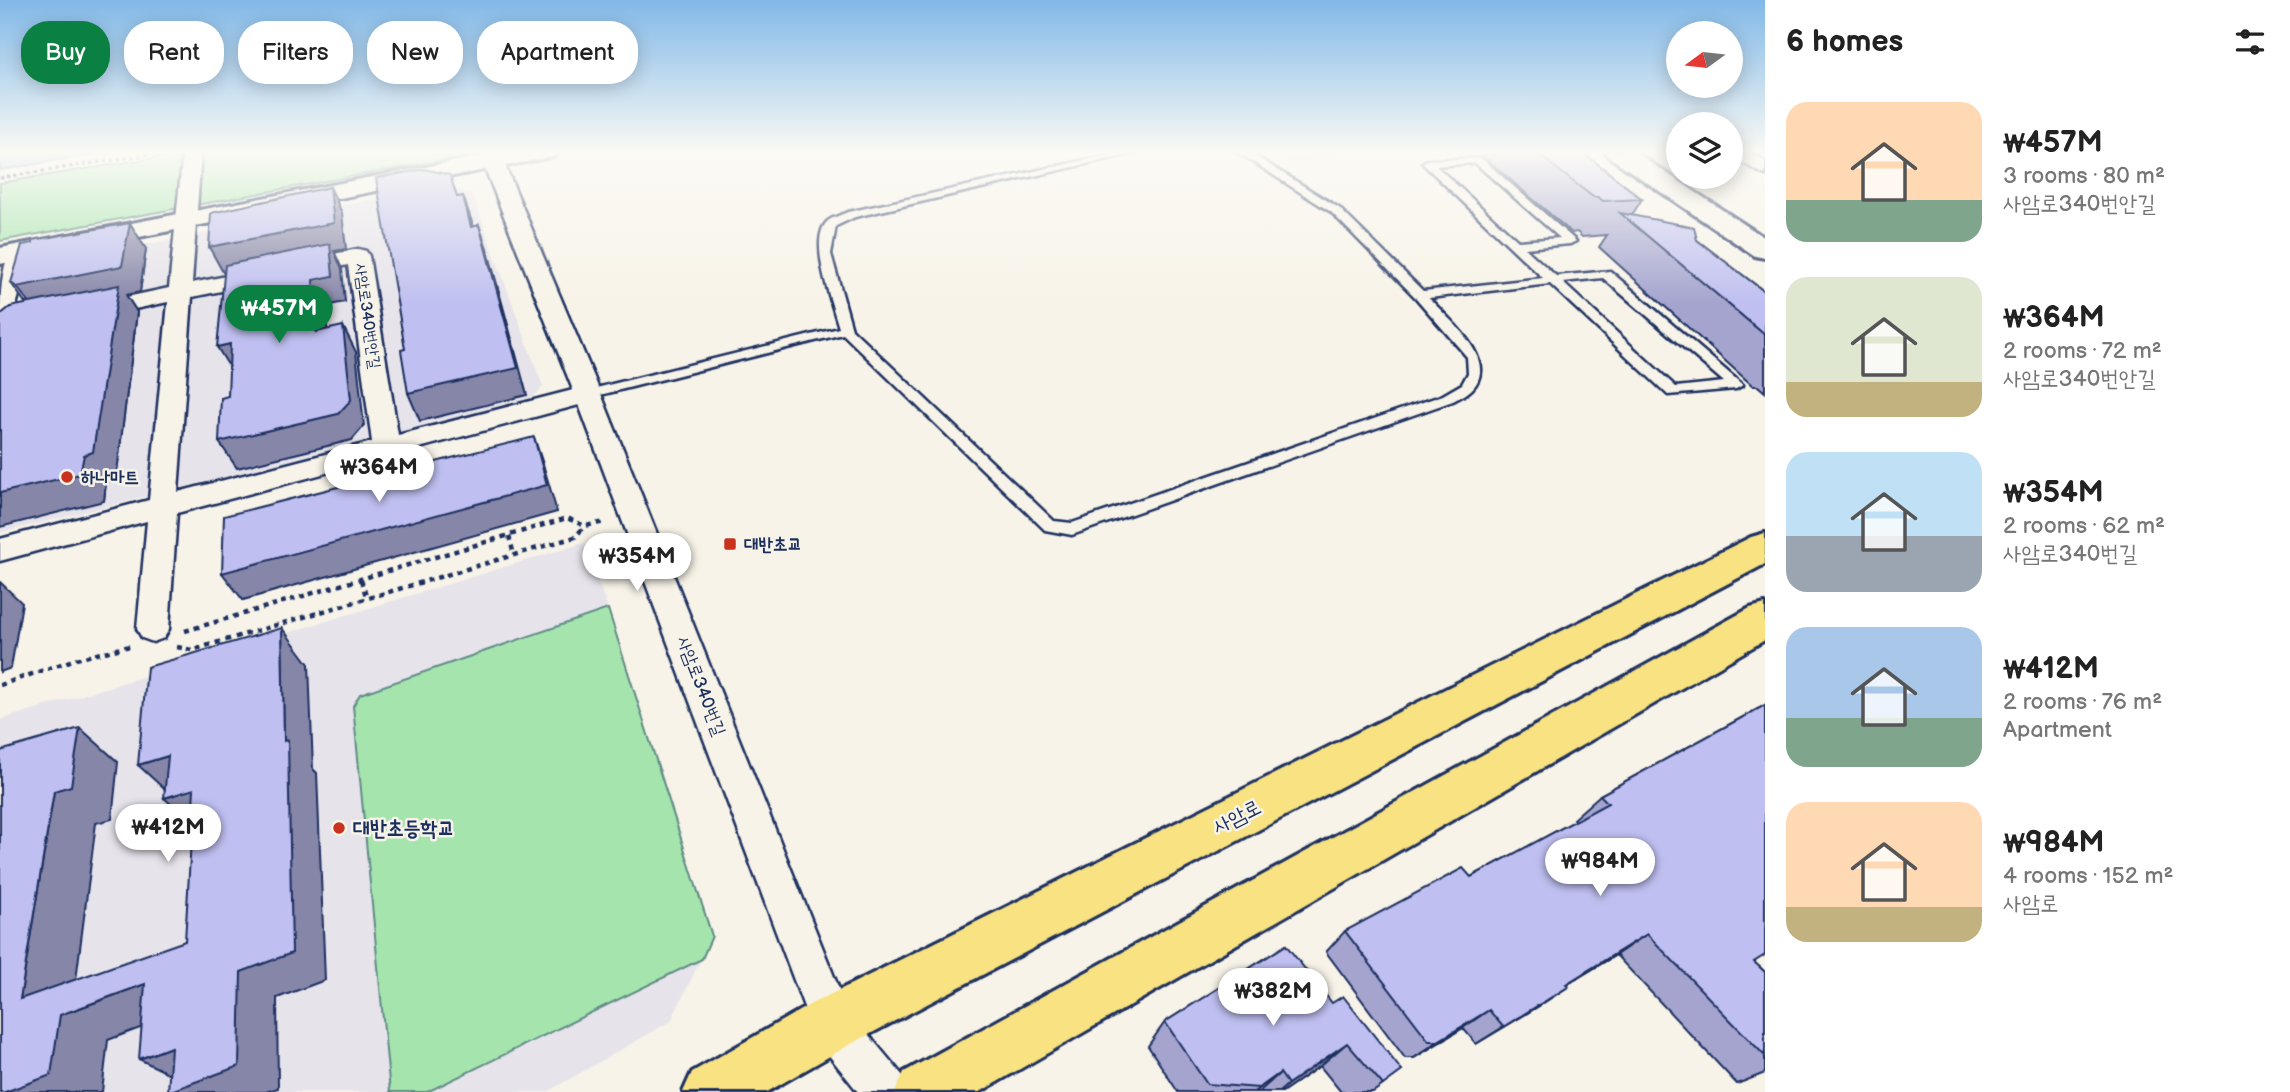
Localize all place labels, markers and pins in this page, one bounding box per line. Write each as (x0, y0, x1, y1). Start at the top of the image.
pin: ₩457M (230, 286, 328, 345)
pin: ₩364M (330, 444, 428, 504)
place label: 하나마트 (81, 467, 139, 488)
marker: 하나마트 (59, 469, 75, 485)
pin: ₩354M (588, 534, 686, 593)
place label: 대반초교 (744, 534, 802, 555)
marker: 대반초교 (722, 536, 738, 552)
pin: ₩412M (119, 804, 217, 864)
place label: 대반초등학교 (353, 816, 454, 841)
marker: 대반초등학교 (331, 820, 347, 836)
pin: ₩984M (1551, 838, 1649, 898)
pin: ₩382M (1224, 968, 1322, 1028)

